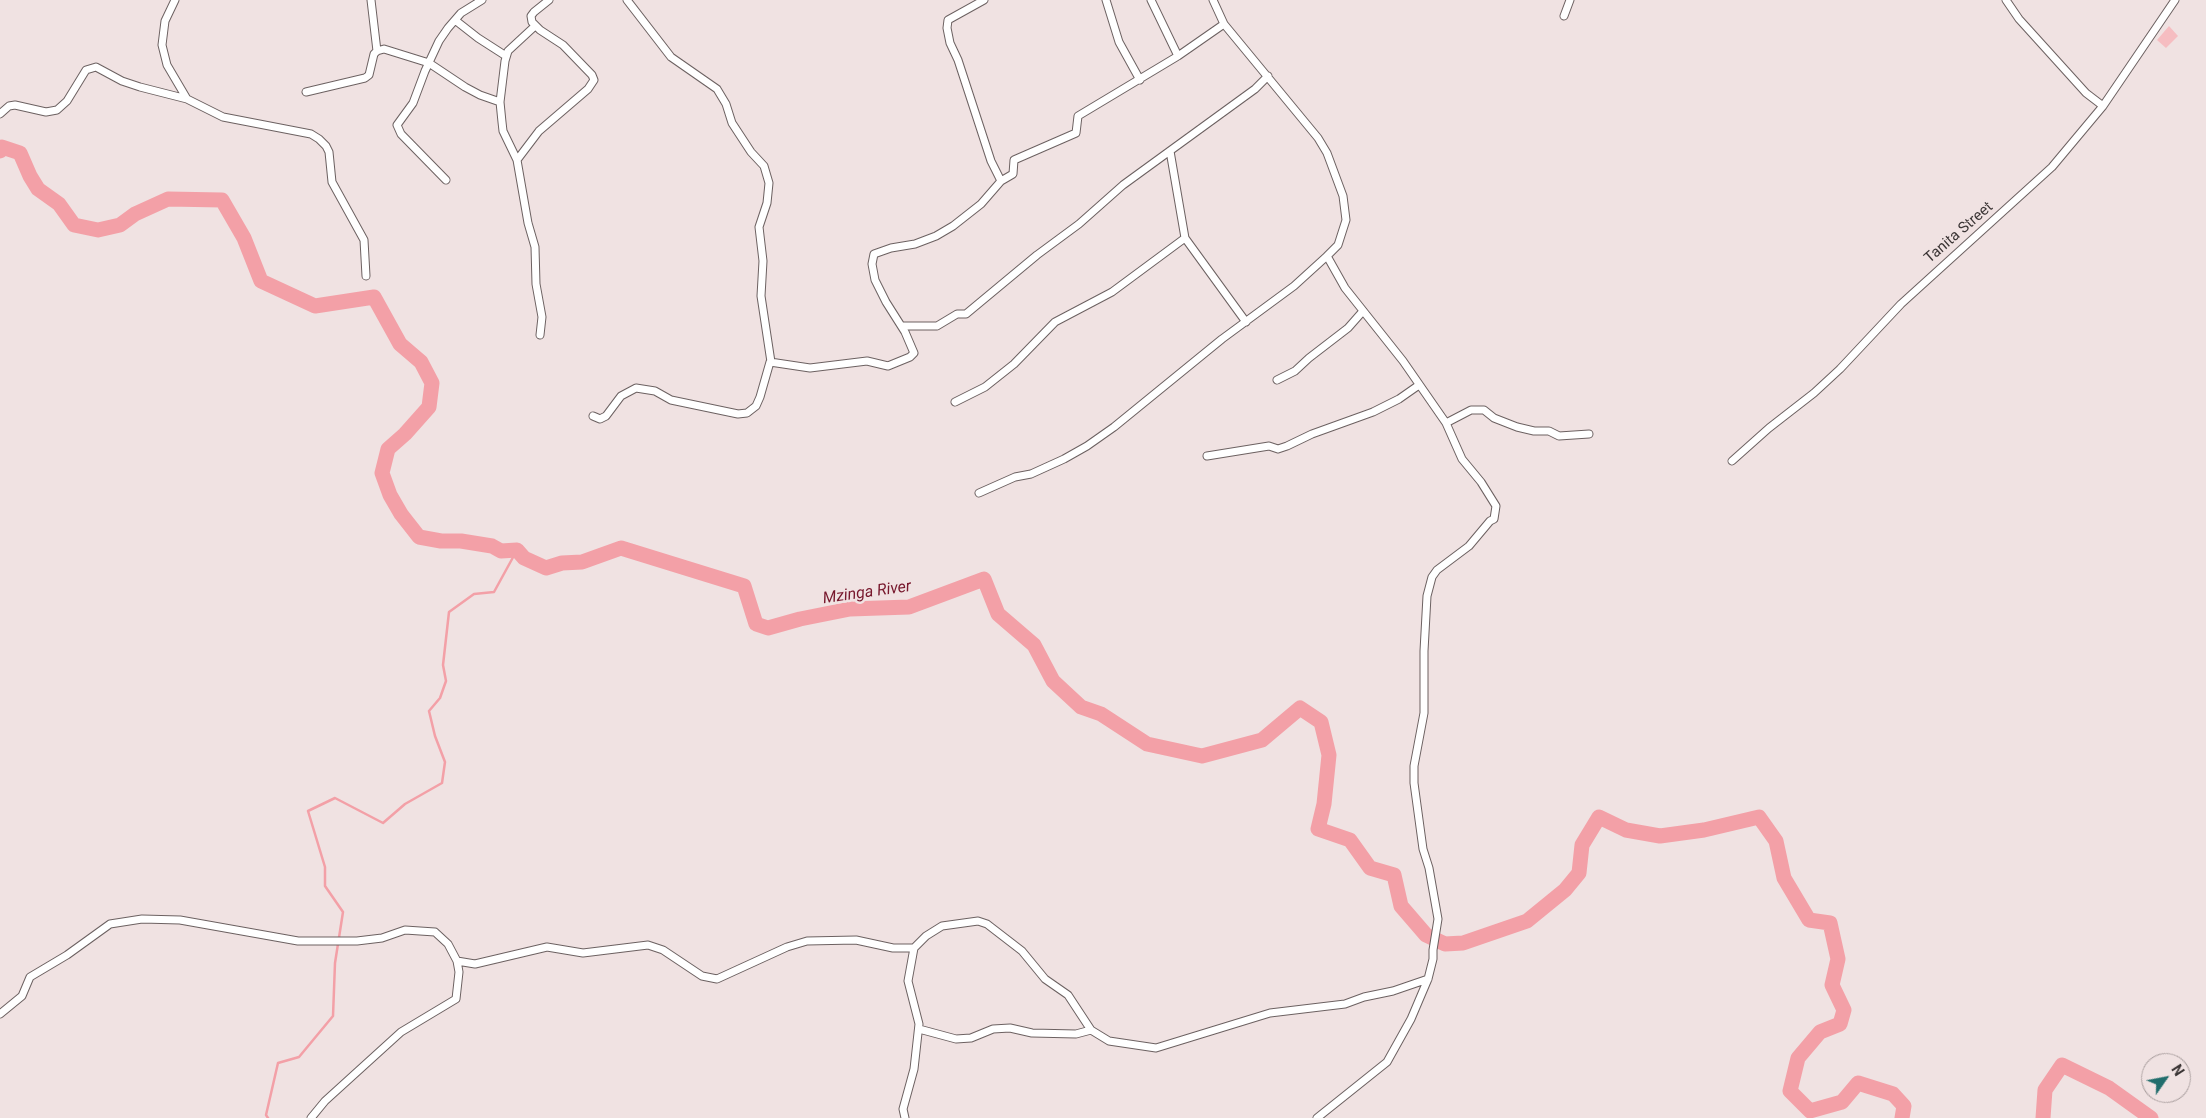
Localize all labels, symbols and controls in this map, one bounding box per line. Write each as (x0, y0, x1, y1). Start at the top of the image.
street label: Tanita Street (1921, 198, 1997, 268)
water label: Mzinga River (822, 577, 912, 609)
north arrow (2141, 1053, 2191, 1103)
text: N (2168, 1062, 2187, 1079)

